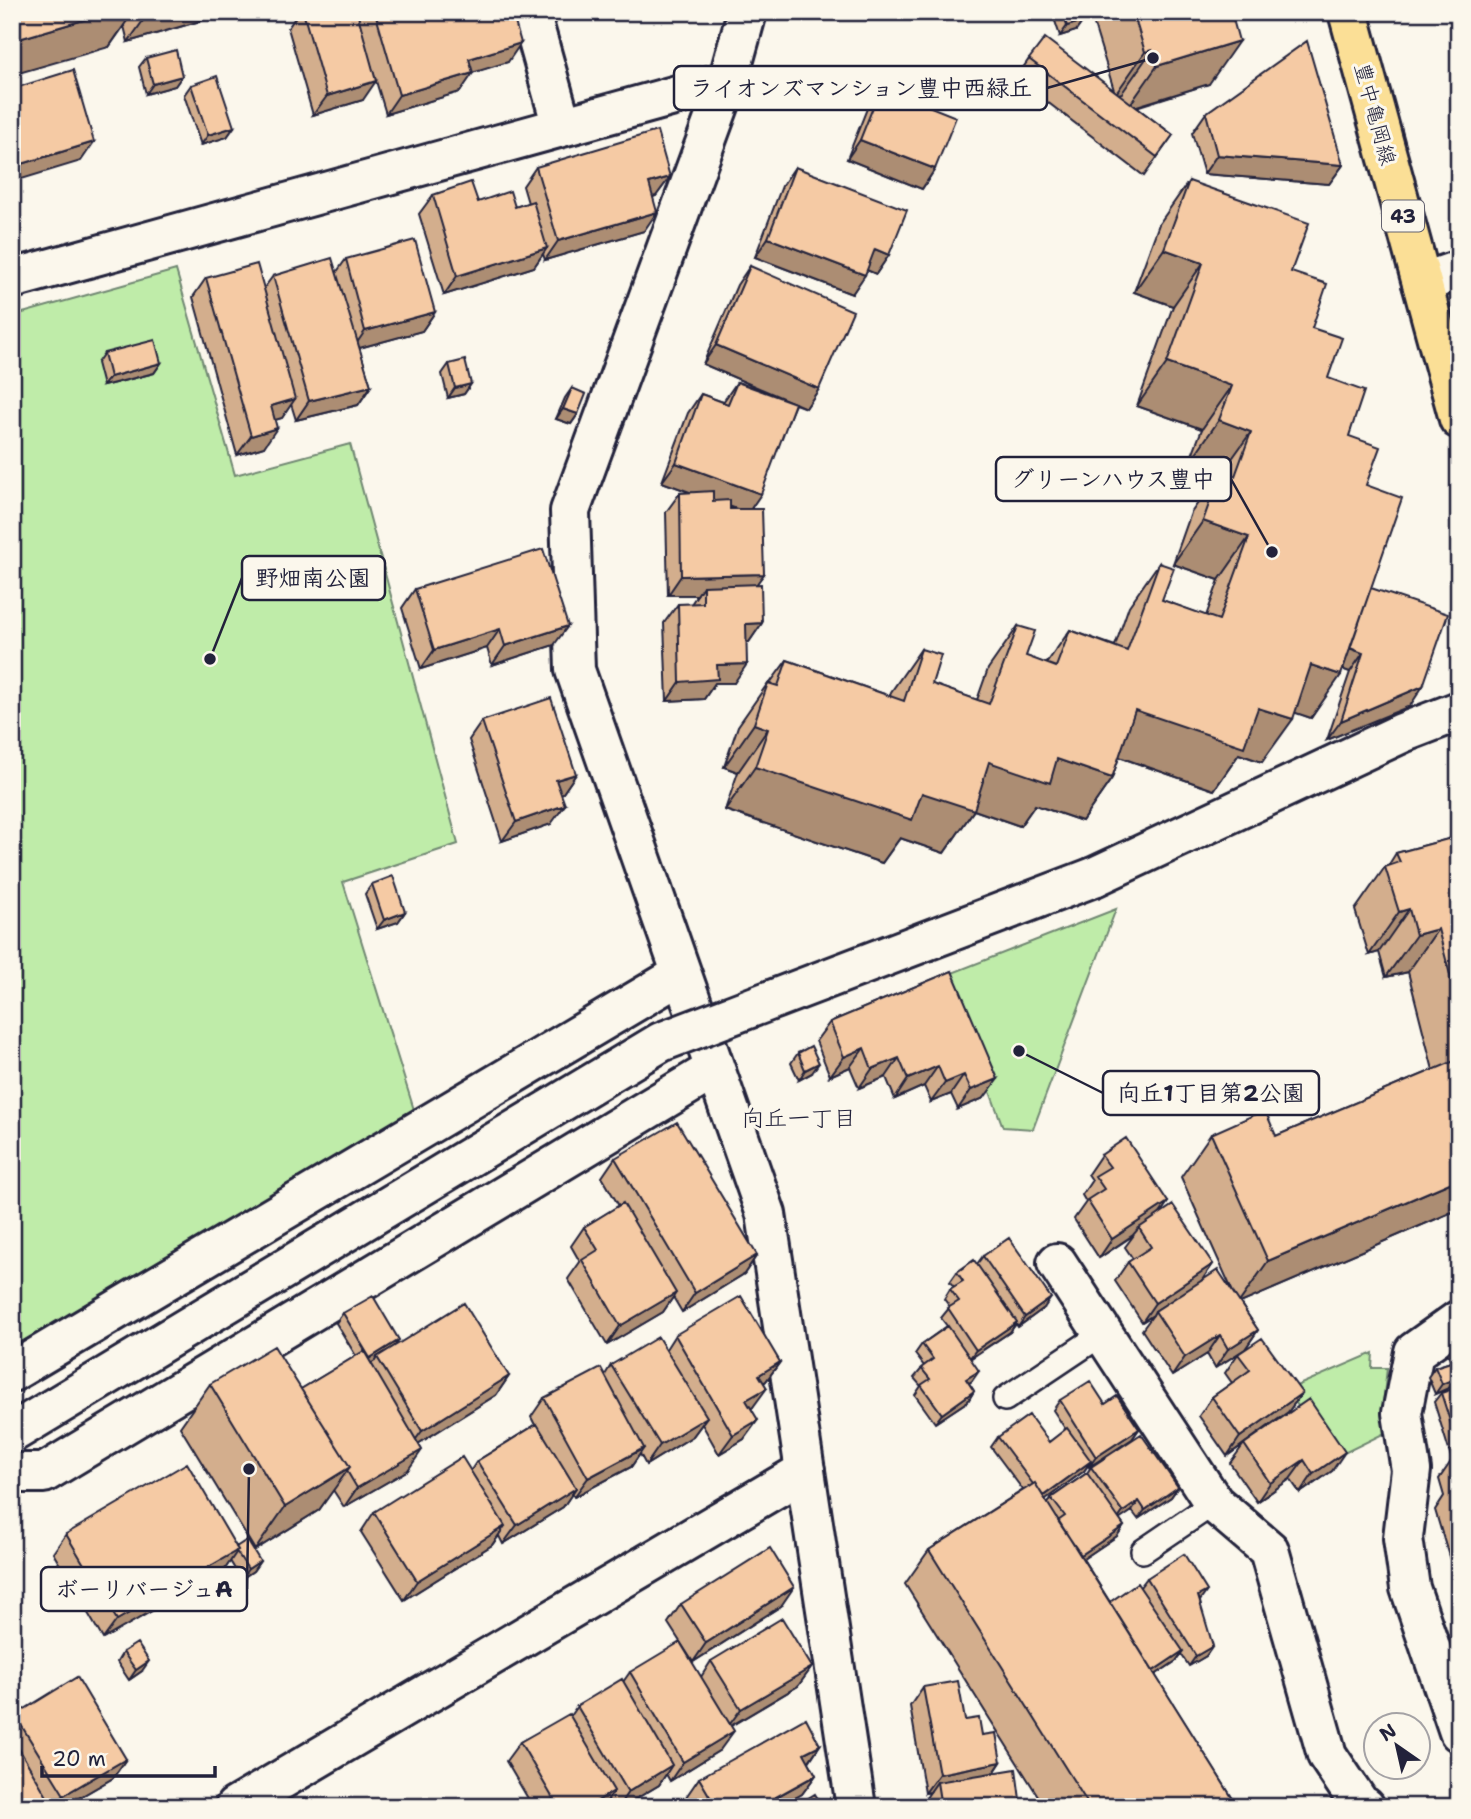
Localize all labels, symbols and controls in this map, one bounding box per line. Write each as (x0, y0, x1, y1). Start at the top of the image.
street label: 豊中亀岡線 (1348, 60, 1402, 168)
callout: ライオンズマンション豊中西緑丘 (674, 66, 1047, 110)
text: ライオンズマンション豊中西緑丘 (690, 73, 1032, 103)
road number: 43 (1382, 200, 1424, 232)
callout: グリーンハウス豊中 (996, 457, 1231, 501)
text: グリーンハウス豊中 (1011, 464, 1215, 494)
callout: 野畑南公園 (242, 556, 385, 600)
text: 野畑南公園 (256, 563, 371, 593)
callout: 向丘1丁目第2公園 (1103, 1071, 1319, 1115)
text: 向丘1丁目第2公園 (1117, 1078, 1305, 1108)
district label: 向丘一丁目 (742, 1103, 857, 1133)
callout: ボーリバージュA (41, 1567, 247, 1611)
text: ボーリバージュA (55, 1574, 233, 1604)
north arrow (1362, 1710, 1432, 1780)
text: N (1375, 1718, 1401, 1747)
scale bar (42, 1735, 215, 1779)
text: 20 m (52, 1745, 106, 1773)

